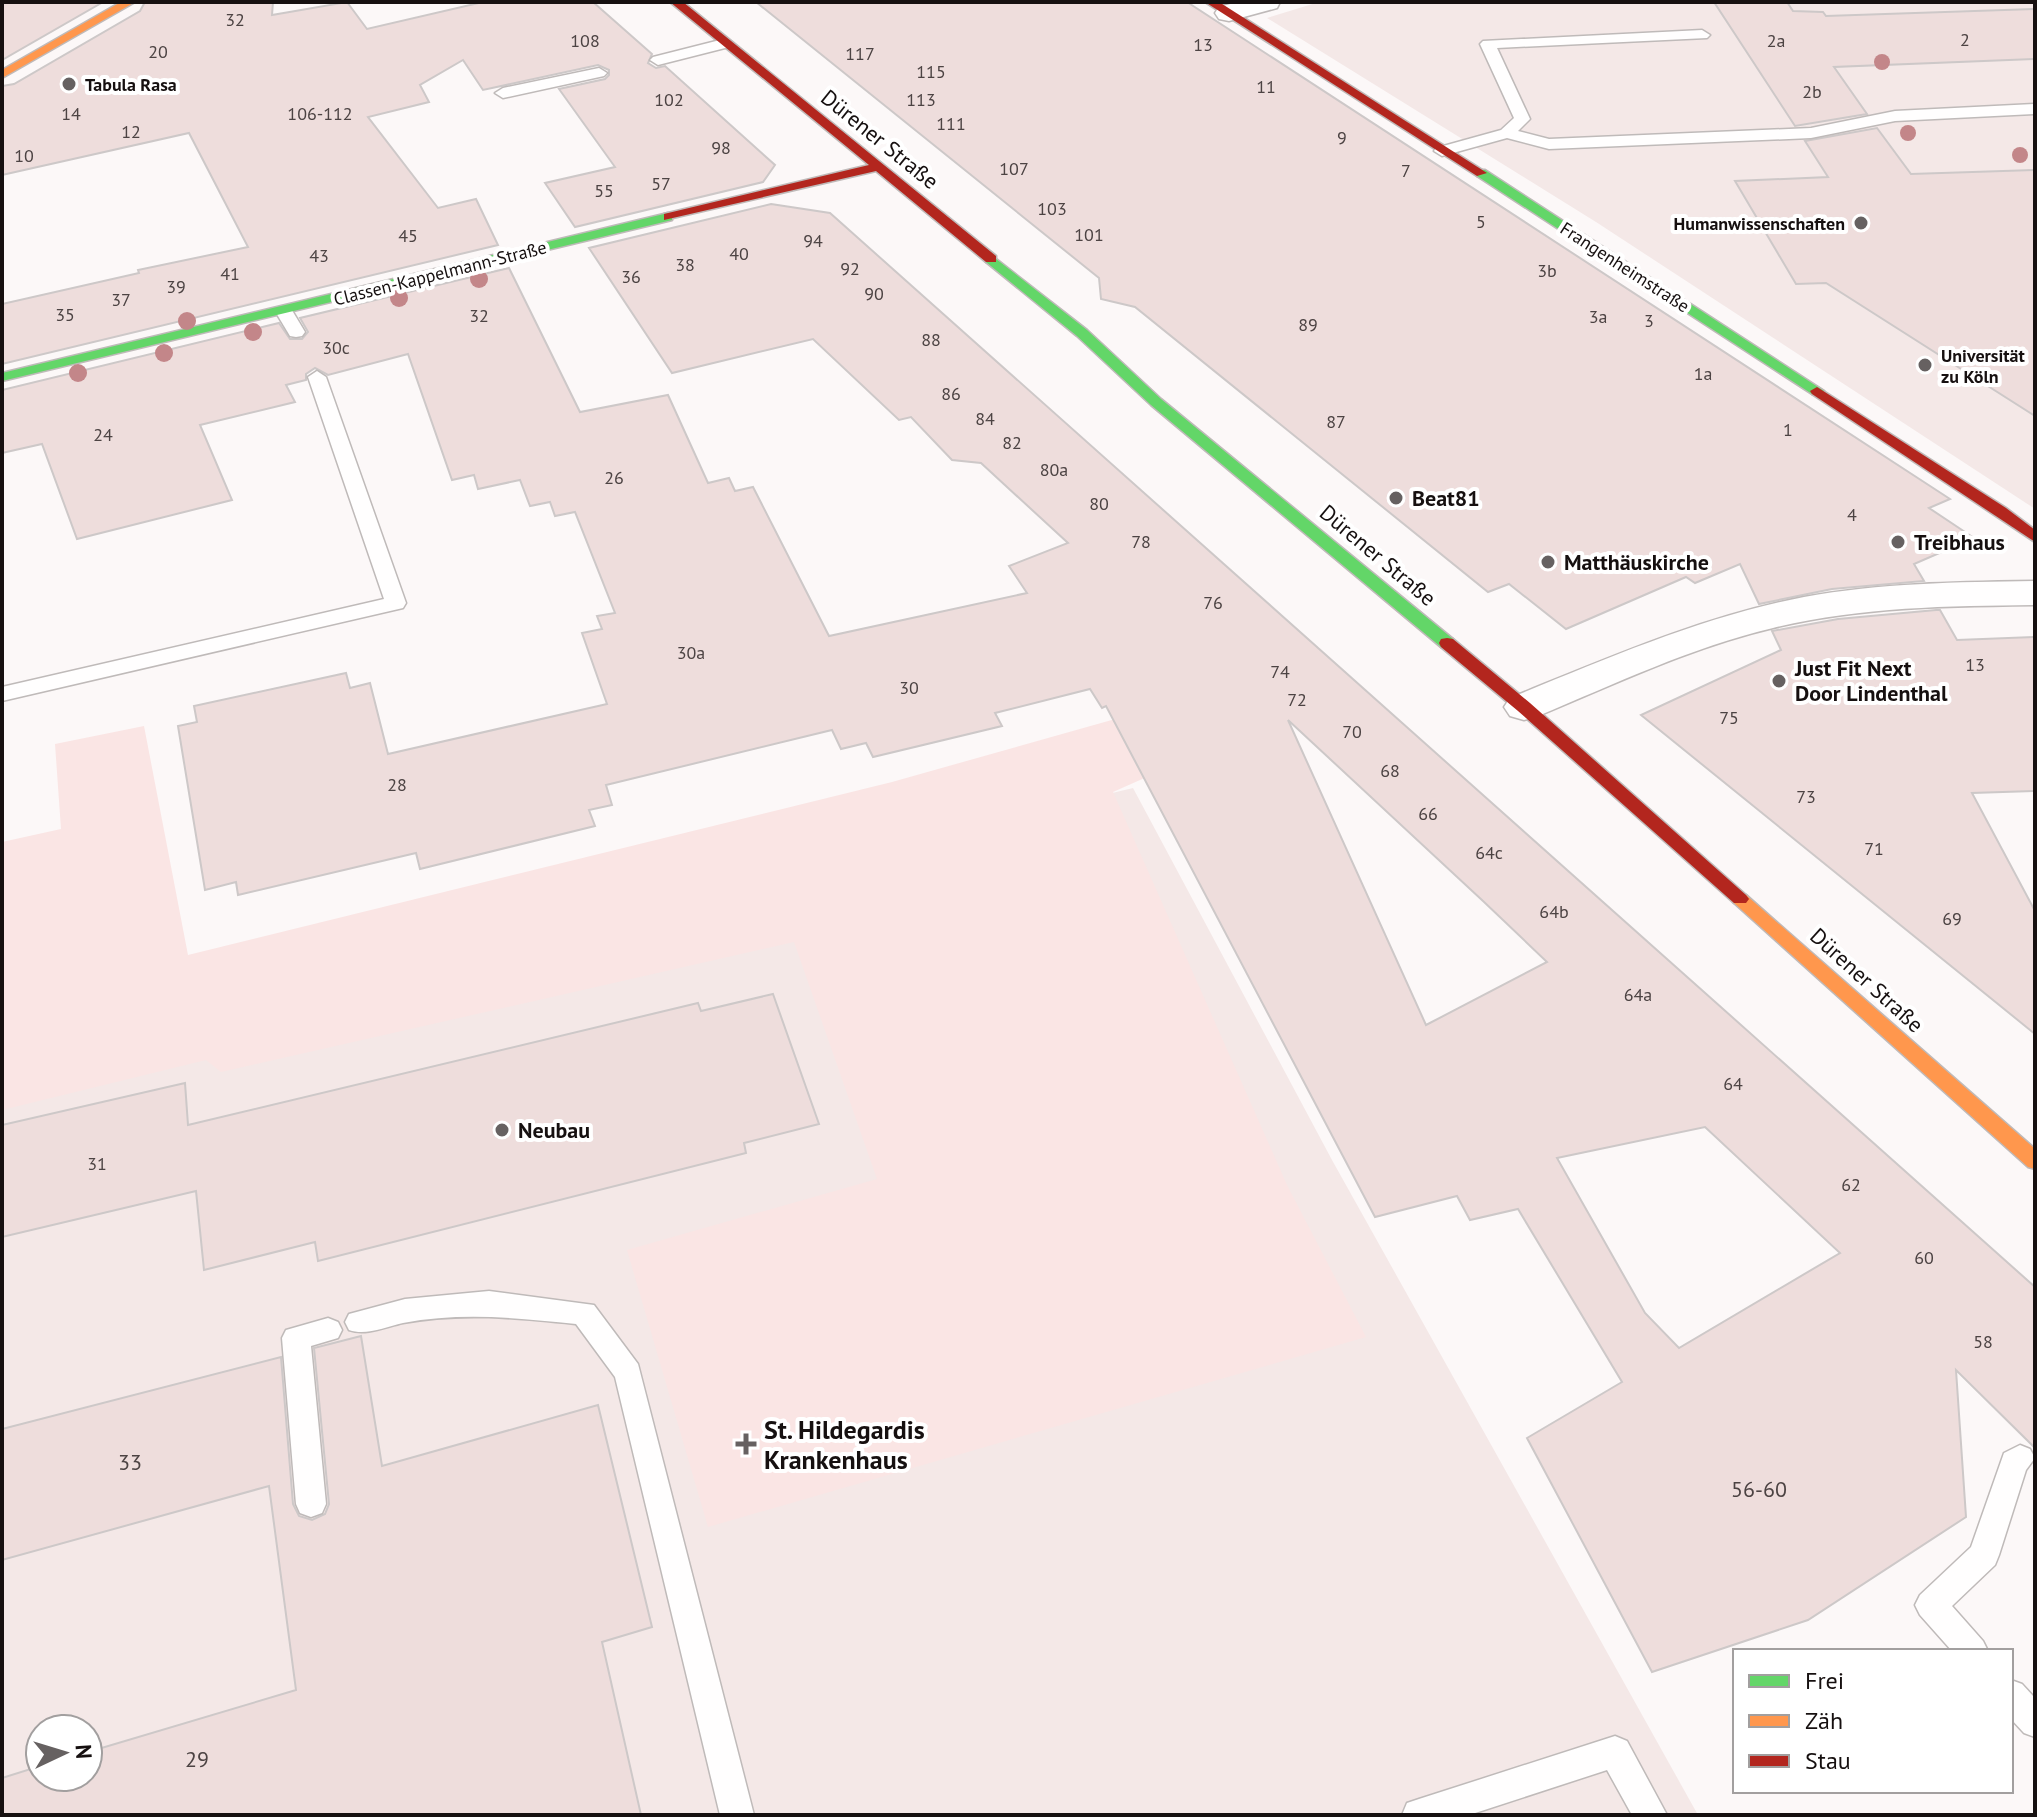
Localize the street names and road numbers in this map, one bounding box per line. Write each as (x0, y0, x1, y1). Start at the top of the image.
street label: Dürener Straße (816, 83, 944, 195)
street label: Frangenheimstraße (1556, 217, 1694, 317)
street label: Classen-Kappelmann-Straße (331, 235, 549, 311)
street label: Dürener Straße (1314, 498, 1442, 612)
street label: Dürener Straße (1804, 922, 1930, 1038)

